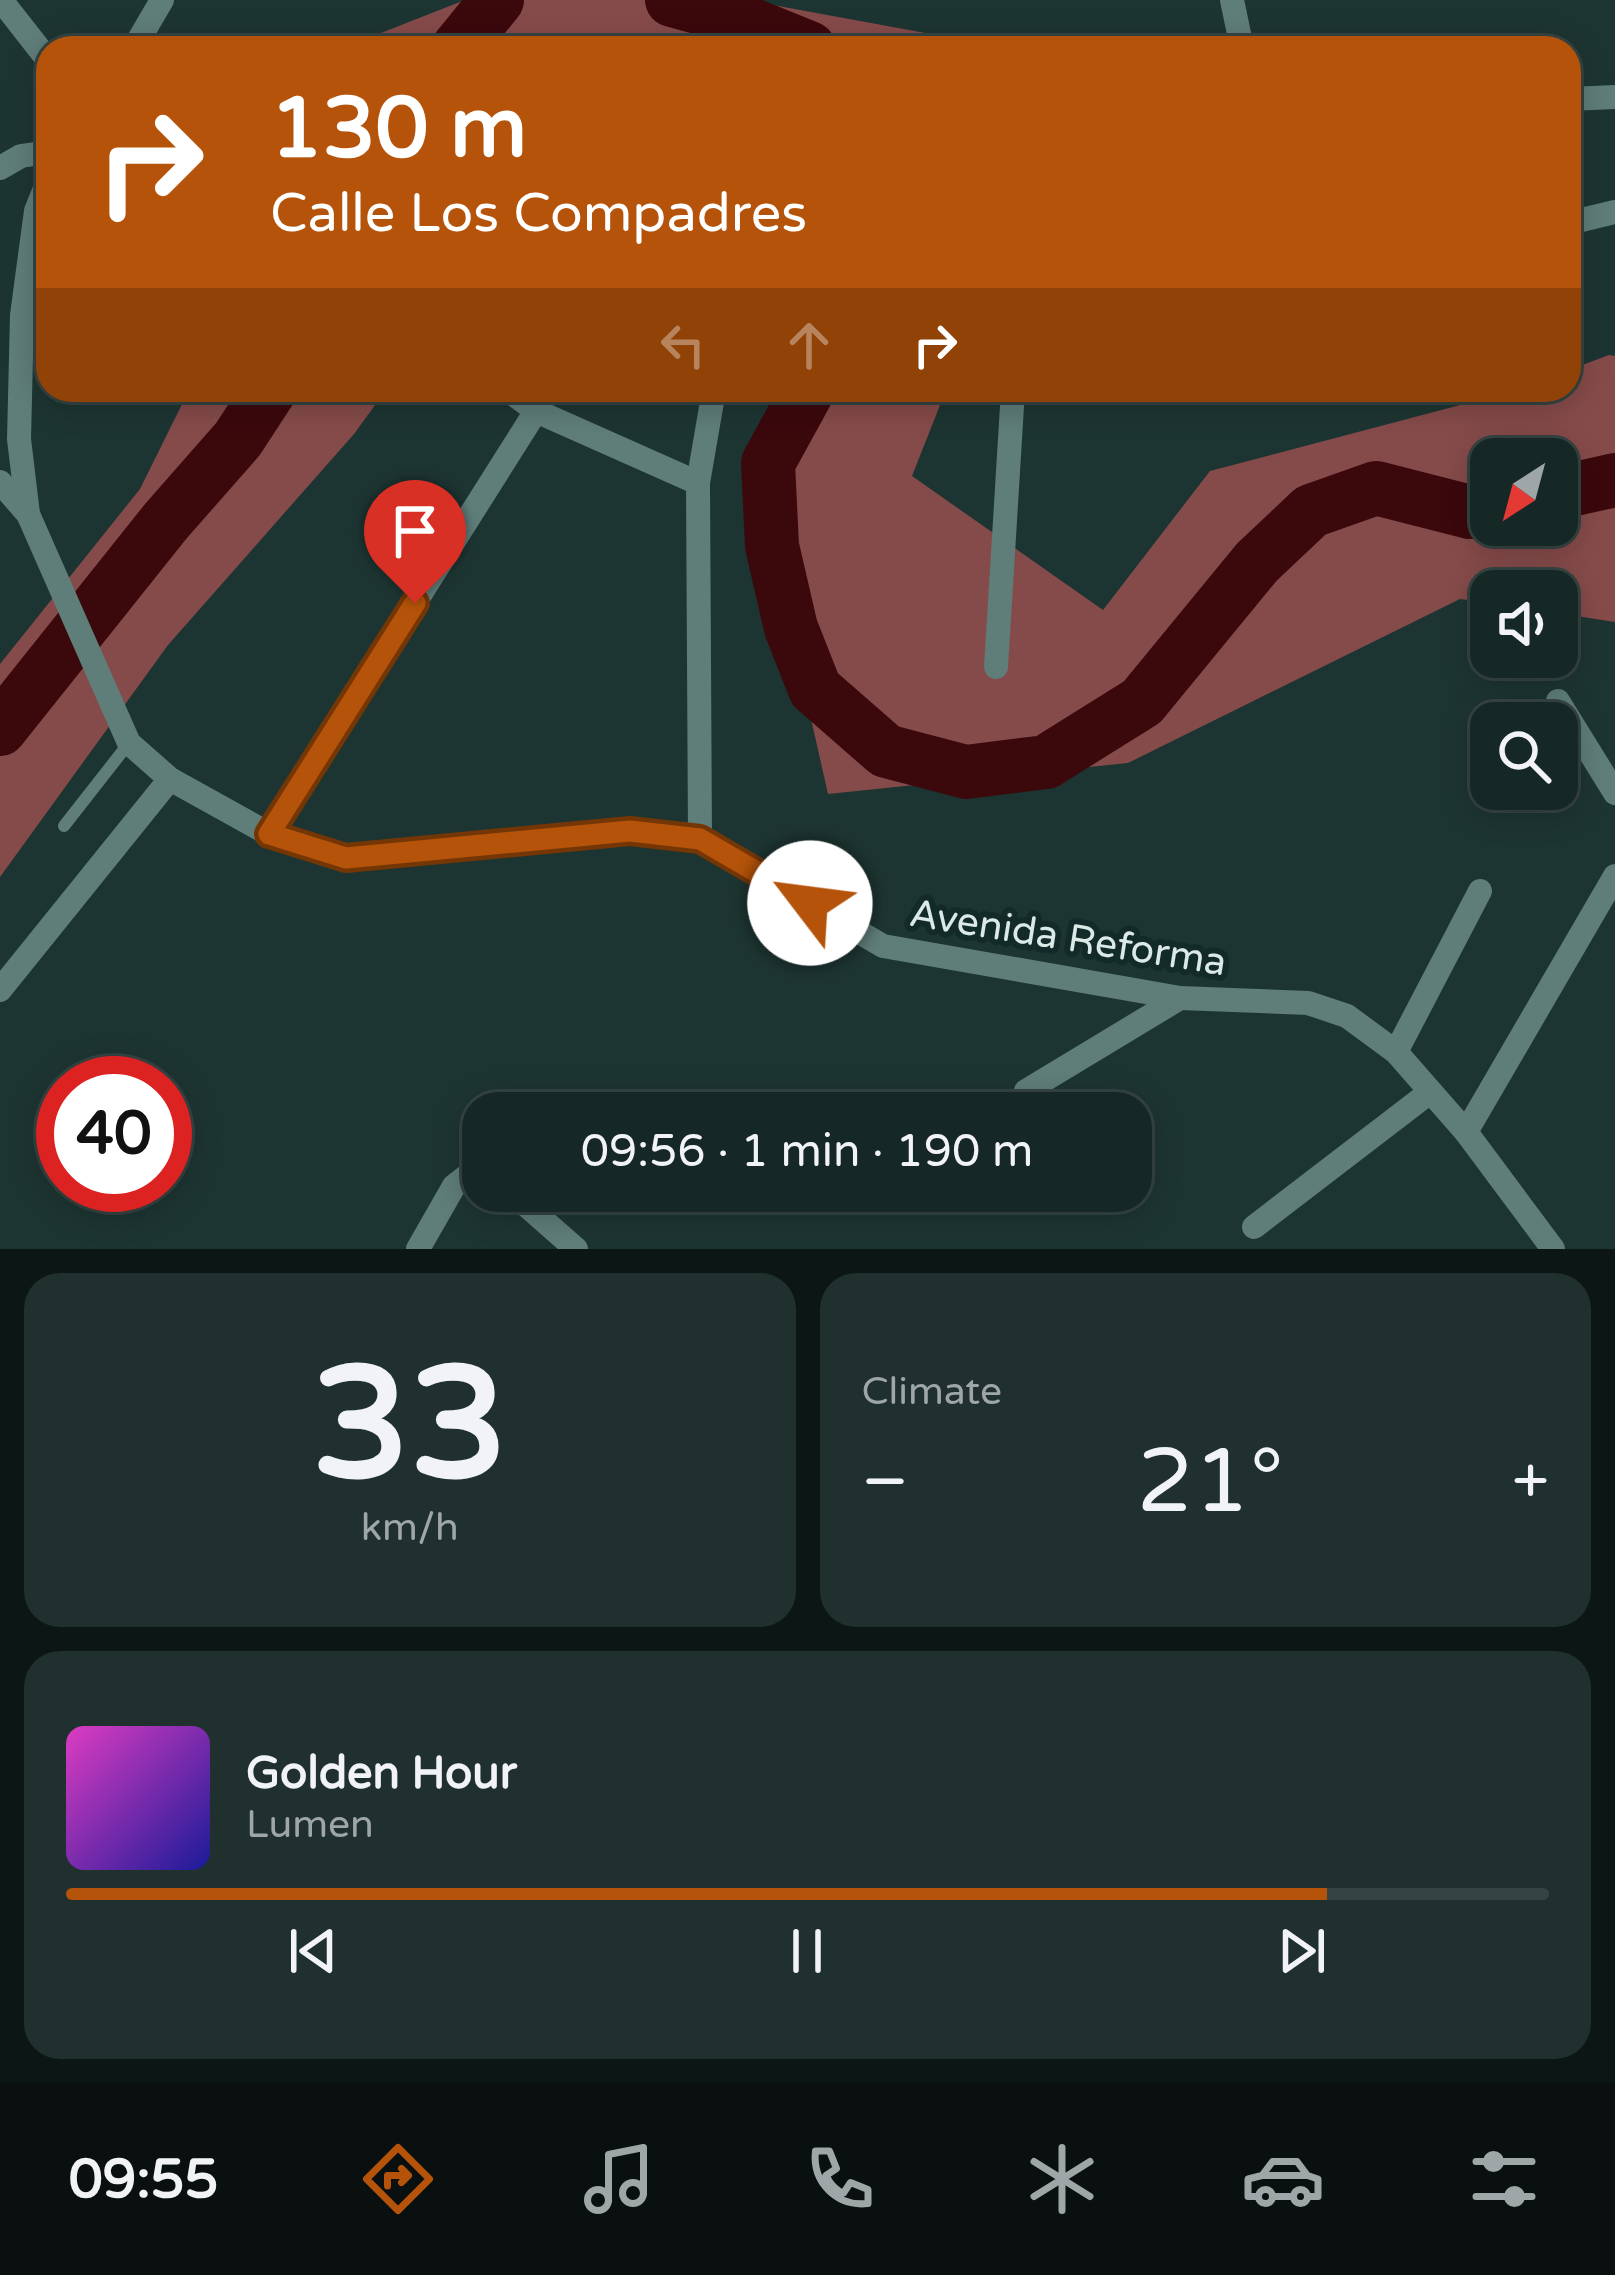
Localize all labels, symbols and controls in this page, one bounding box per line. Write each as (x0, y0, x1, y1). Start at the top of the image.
text: 130 m (270, 79, 527, 180)
icon: right (72, 84, 228, 240)
text: Calle Los Compadres (270, 181, 807, 246)
icon: left (650, 312, 716, 378)
icon: ahead (776, 312, 842, 378)
icon: right (902, 312, 968, 378)
north arrow (1470, 438, 1578, 546)
map controls (1470, 438, 1578, 810)
pin (364, 480, 466, 603)
icon: arrive (382, 498, 448, 564)
button: sound (1470, 570, 1578, 678)
button: search (1470, 702, 1578, 810)
position arrow (747, 840, 873, 966)
street label: Avenida Reforma (906, 890, 1230, 986)
speed limit sign: 40 (36, 1056, 192, 1212)
text: 09:56 · 1 min · 190 m (581, 1125, 1033, 1179)
text: 33 (312, 1332, 508, 1520)
text: Climate (862, 1368, 1002, 1415)
text: 21° (1137, 1428, 1284, 1537)
text: − (862, 1442, 909, 1522)
text: + (1512, 1442, 1549, 1522)
text: km/h (361, 1504, 459, 1551)
text: Golden Hour (246, 1747, 517, 1801)
text: Lumen (246, 1801, 374, 1848)
icon: previous (280, 1918, 346, 1984)
icon: pause (774, 1918, 840, 1984)
icon: next (1269, 1918, 1335, 1984)
icon: directions (356, 2137, 440, 2221)
icon: music (577, 2137, 661, 2221)
icon: phone (798, 2137, 882, 2221)
icon: climate (1020, 2137, 1104, 2221)
icon: car (1241, 2137, 1325, 2221)
icon: filters (1462, 2137, 1546, 2221)
text: 09:55 (69, 2147, 218, 2212)

